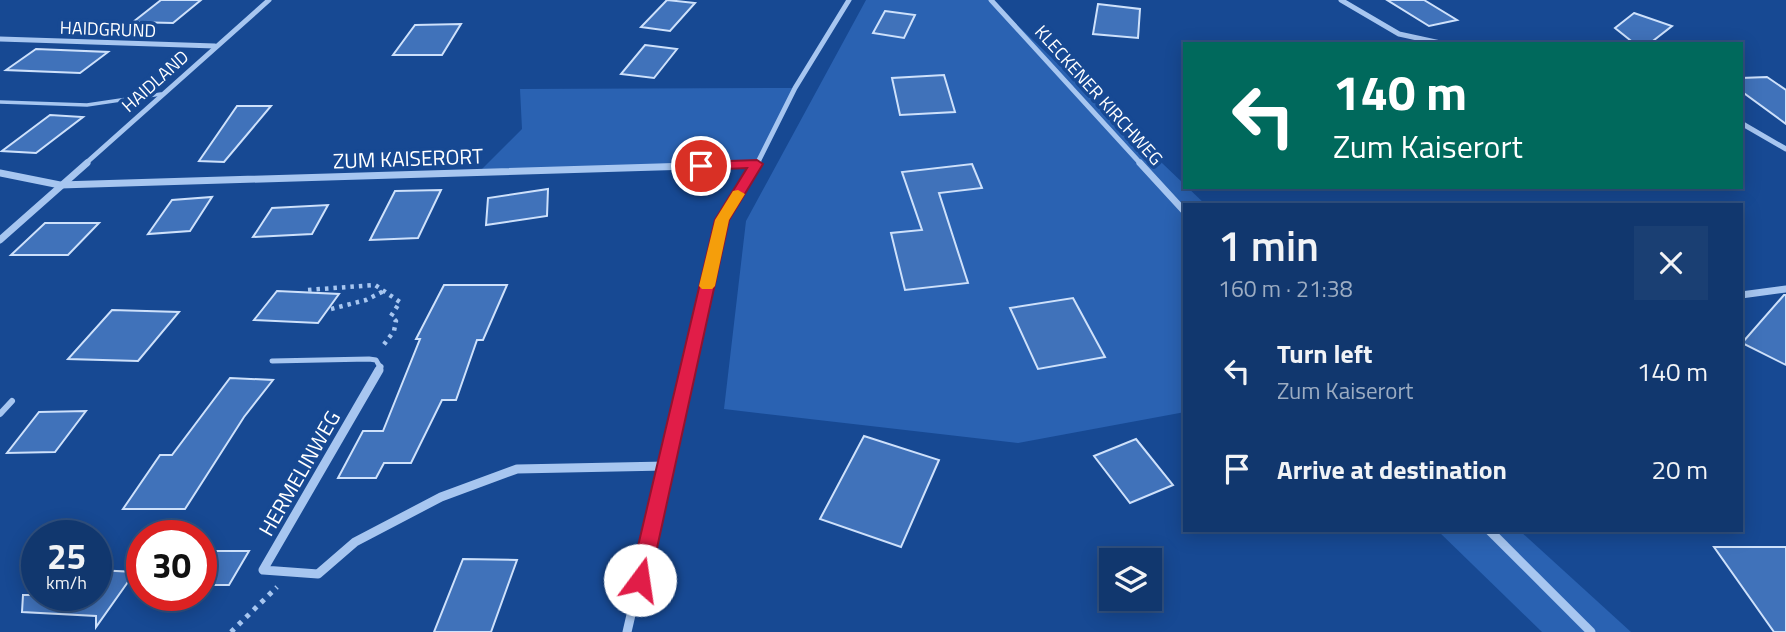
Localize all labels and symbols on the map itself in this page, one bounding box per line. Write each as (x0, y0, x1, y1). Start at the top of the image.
street label: HAIDGRUND (59, 14, 157, 44)
street label: KLECKENER KIRCHWEG (1029, 19, 1169, 171)
street label: HAIDLAND (115, 44, 195, 118)
pin (671, 136, 731, 196)
street label: ZUM KAISERORT (332, 139, 484, 177)
street label: HERMELINWEG (250, 404, 348, 542)
speed limit sign: 30 (126, 520, 217, 611)
position arrow (603, 543, 677, 617)

